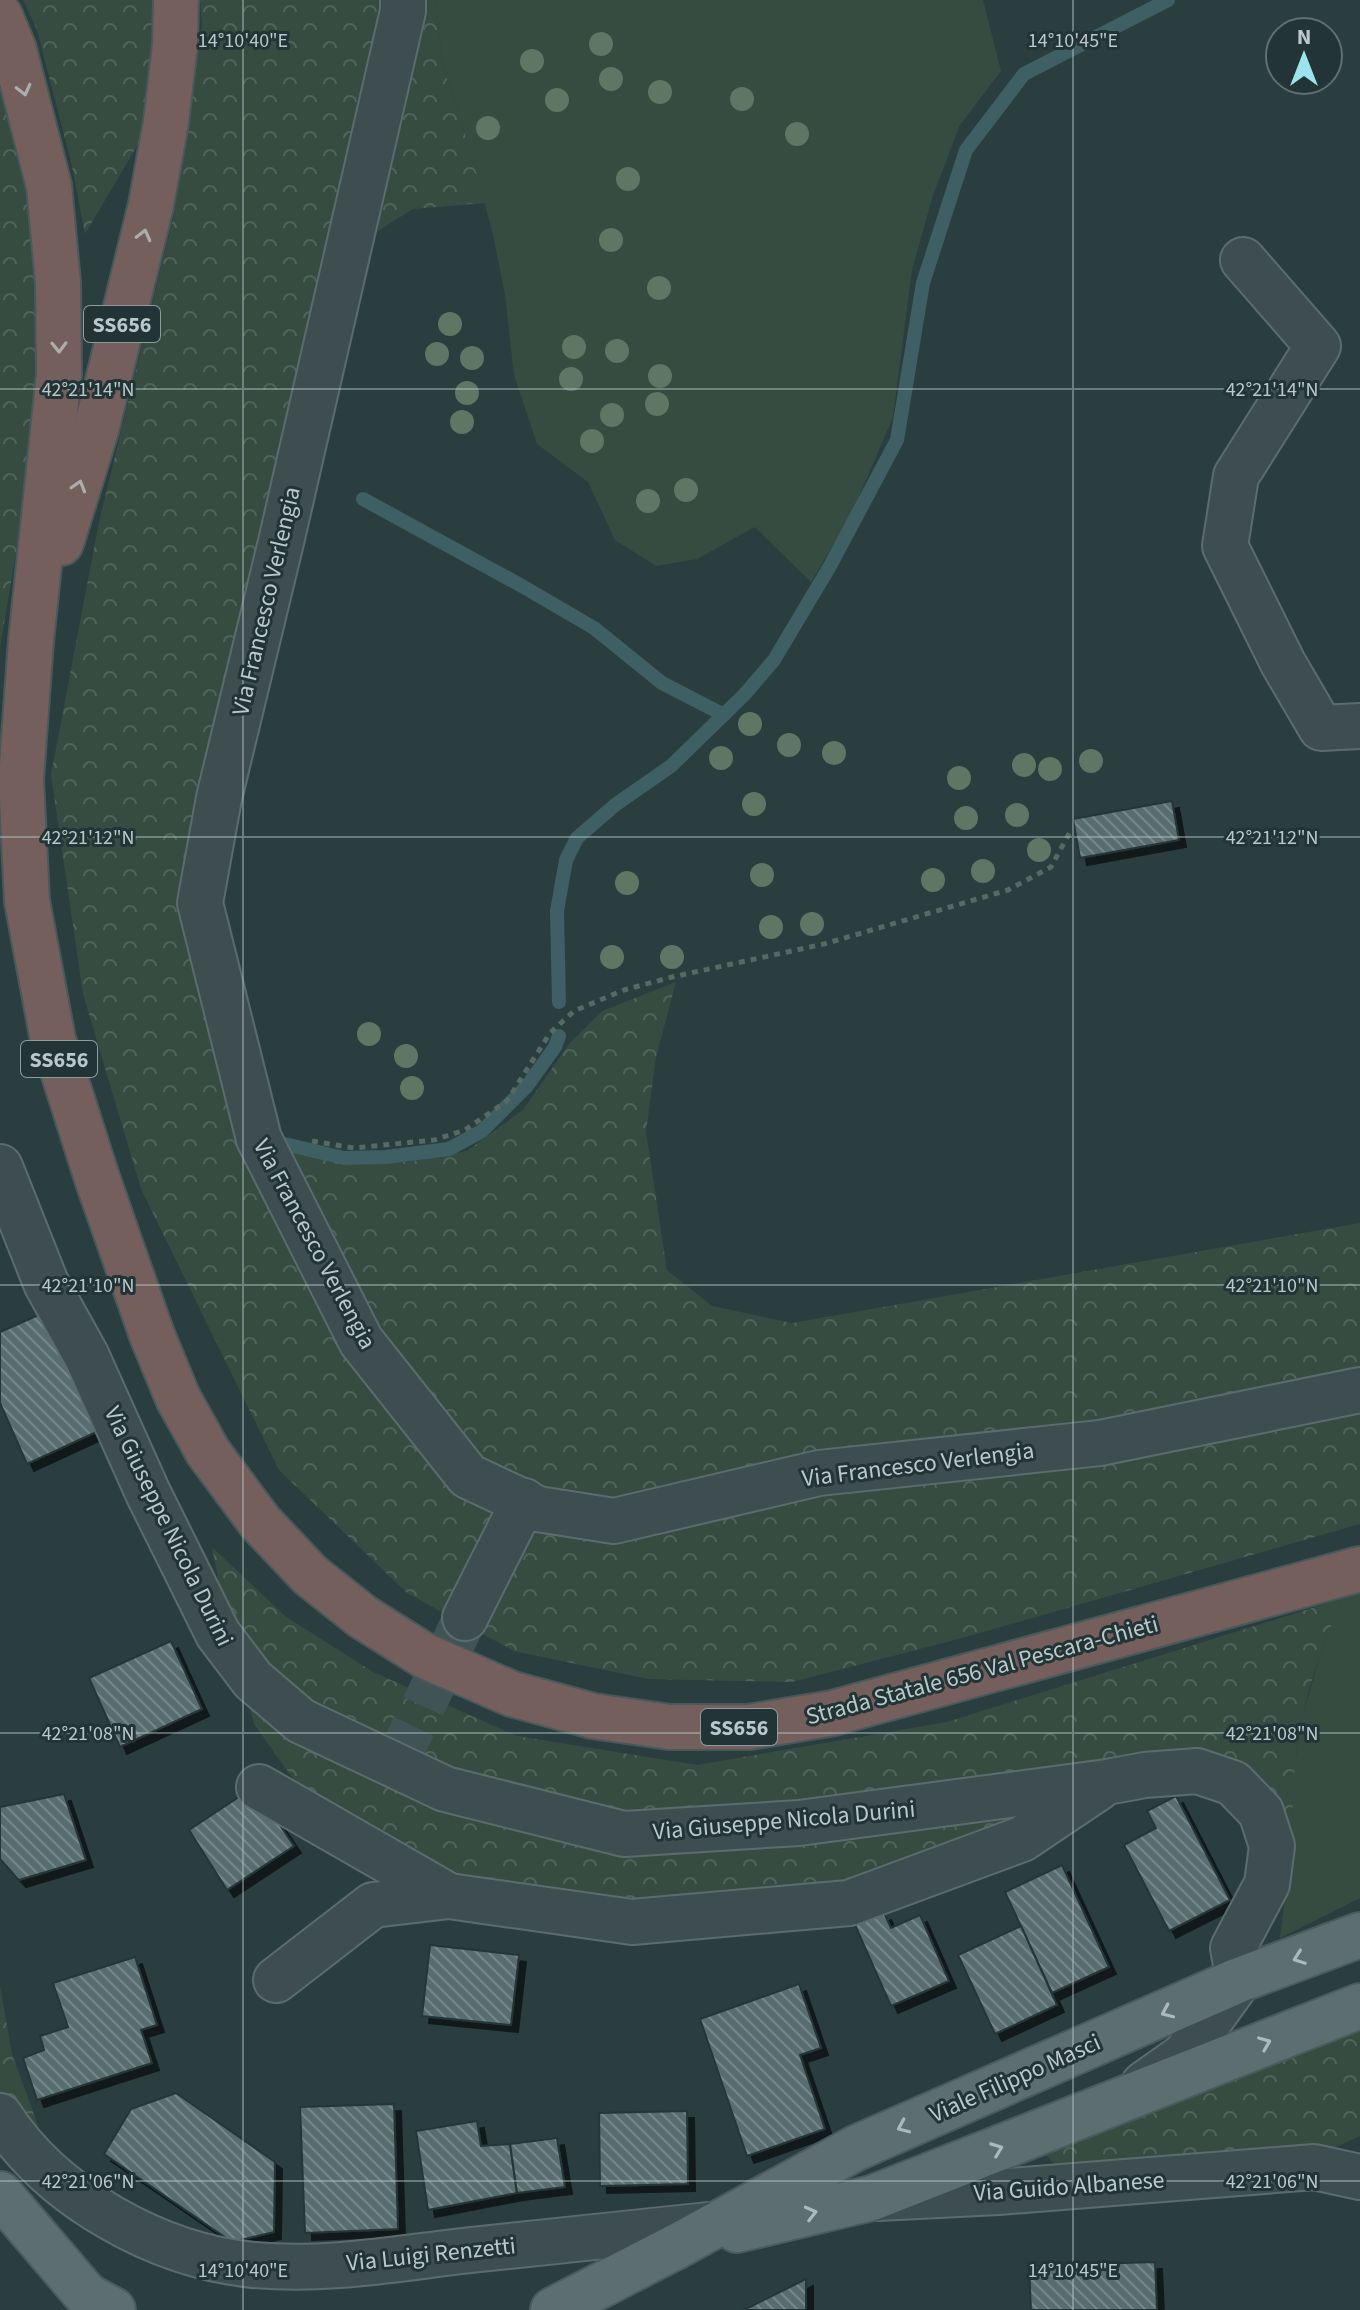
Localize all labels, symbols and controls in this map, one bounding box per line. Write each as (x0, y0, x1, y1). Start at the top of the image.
north arrow (1264, 16, 1344, 96)
text: N (1297, 21, 1311, 53)
text: 14°10'40"E (198, 27, 288, 55)
text: 14°10'45"E (1028, 27, 1118, 55)
one-way arrow (15, 83, 32, 97)
one-way arrow (134, 228, 151, 242)
road number: SS656 (84, 306, 160, 342)
one-way arrow (50, 341, 68, 354)
text: 42°21'14"N (42, 376, 134, 404)
text: 42°21'14"N (1226, 376, 1318, 404)
one-way arrow (70, 480, 86, 494)
street label: Via Francesco Verlengia (223, 483, 310, 719)
text: 42°21'12"N (42, 824, 134, 852)
text: 42°21'12"N (1226, 824, 1318, 852)
road number: SS656 (21, 1041, 97, 1077)
street label: Via Francesco Verlengia (244, 1133, 385, 1356)
text: 42°21'10"N (42, 1272, 134, 1300)
text: 42°21'10"N (1226, 1272, 1318, 1300)
street label: Via Giuseppe Nicola Durini (95, 1400, 242, 1652)
street label: Via Francesco Verlengia (800, 1433, 1036, 1496)
street label: Strada Statale 656 Val Pescara-Chieti (802, 1607, 1162, 1734)
road number: SS656 (701, 1709, 777, 1745)
text: 42°21'08"N (42, 1720, 134, 1748)
text: 42°21'08"N (1226, 1720, 1318, 1748)
street label: Via Giuseppe Nicola Durini (651, 1792, 917, 1849)
one-way arrow (1293, 1948, 1307, 1965)
one-way arrow (1161, 2002, 1175, 2018)
street label: Viale Filippo Masci (924, 2025, 1106, 2132)
one-way arrow (1257, 2037, 1271, 2053)
one-way arrow (897, 2118, 912, 2134)
one-way arrow (989, 2142, 1003, 2159)
street label: Via Guido Albanese (972, 2162, 1166, 2211)
text: 42°21'06"N (42, 2168, 134, 2196)
text: 42°21'06"N (1226, 2168, 1318, 2196)
one-way arrow (804, 2205, 817, 2222)
street label: Via Luigi Renzetti (345, 2228, 517, 2281)
text: 14°10'40"E (198, 2257, 288, 2285)
text: 14°10'45"E (1028, 2257, 1118, 2285)

